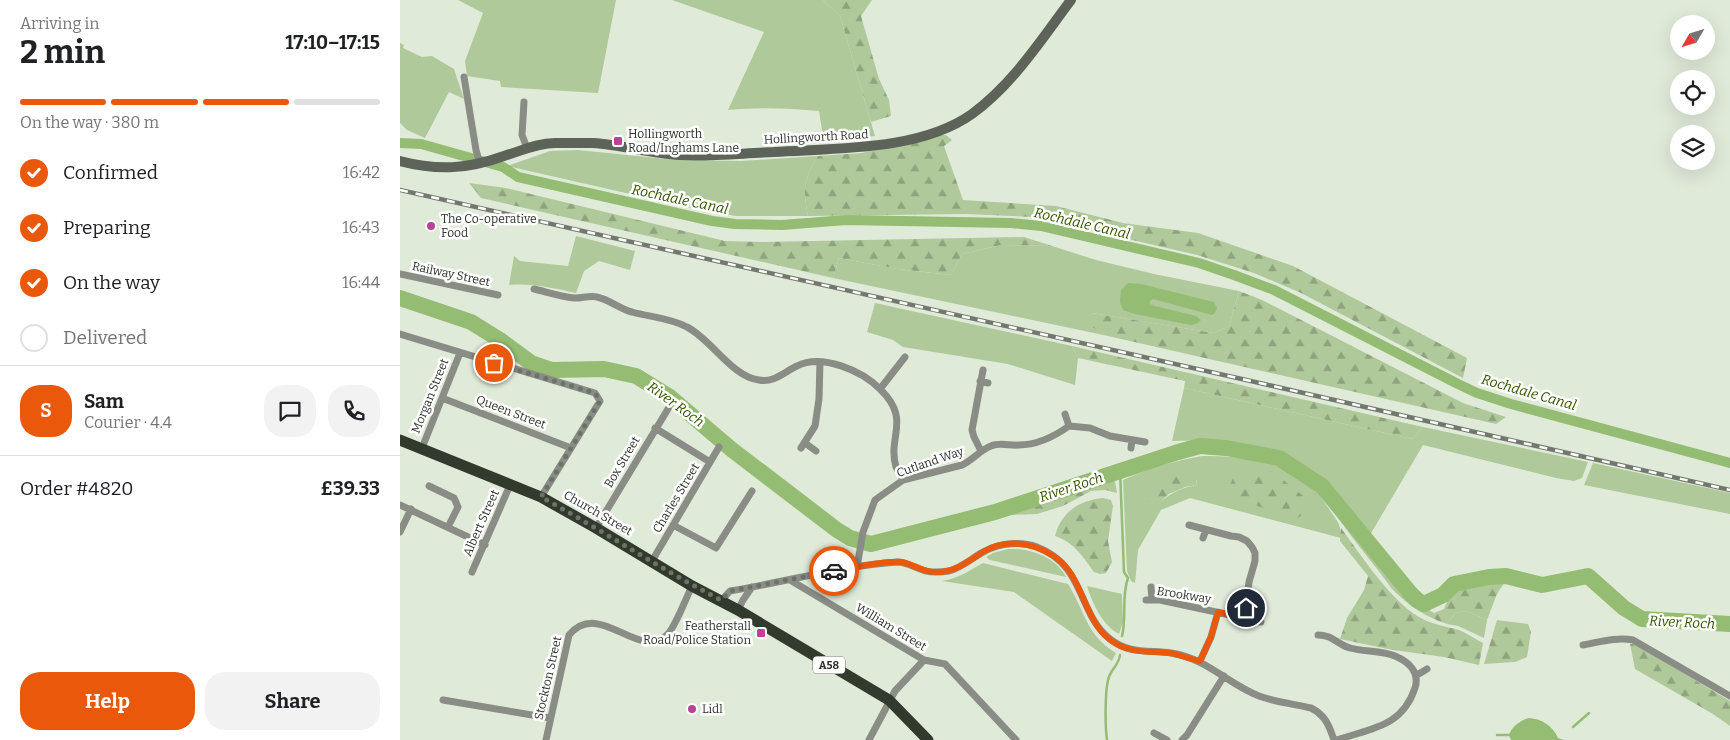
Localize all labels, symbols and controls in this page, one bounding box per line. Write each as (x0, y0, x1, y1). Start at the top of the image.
text: Arriving in (20, 14, 99, 33)
north arrow (1670, 15, 1715, 60)
map controls (1670, 15, 1715, 170)
text: 17:10–17:15 (285, 31, 380, 54)
text: 2 min (20, 33, 105, 71)
button: locate (1670, 70, 1715, 115)
text: On the way · 380 m (20, 113, 159, 132)
button: layers (1670, 125, 1715, 170)
place label: Hollingworth Road/Inghams Lane (628, 127, 739, 155)
street label: Hollingworth Road (763, 127, 869, 147)
marker: Hollingworth Road/Inghams Lane (612, 135, 624, 147)
icon: check (20, 159, 48, 187)
text: Confirmed (63, 161, 158, 184)
text: 16:42 (343, 163, 380, 182)
water label: Rochdale Canal (630, 181, 730, 218)
water label: Rochdale Canal (1032, 204, 1132, 243)
place label: The Co-operative Food (441, 212, 537, 240)
icon: check (20, 214, 48, 242)
text: Preparing (63, 216, 151, 239)
text: 16:43 (342, 218, 380, 237)
marker: The Co-operative Food (425, 220, 437, 232)
street label: Railway Street (411, 259, 492, 289)
icon: check (20, 269, 48, 297)
text: On the way (63, 271, 160, 294)
text: 16:44 (342, 273, 380, 292)
text: Delivered (63, 326, 147, 349)
pin (473, 342, 515, 384)
icon: bag (480, 349, 508, 377)
street label: Morgan Street (409, 356, 452, 435)
water label: Rochdale Canal (1479, 371, 1579, 414)
water label: River Roch (644, 378, 707, 431)
button: chat (264, 385, 316, 437)
button: phone (328, 385, 380, 437)
text: Sam (84, 390, 124, 413)
street label: Queen Street (474, 392, 548, 432)
text: S (40, 399, 52, 422)
text: Courier · 4.4 (84, 413, 172, 432)
street label: Box Street (601, 433, 643, 490)
street label: Cutland Way (895, 444, 966, 480)
street label: Charles Street (650, 460, 703, 535)
water label: River Roch (1037, 469, 1105, 506)
text: Order #4820 (20, 477, 133, 500)
text: £39.33 (320, 477, 380, 500)
street label: Albert Street (460, 487, 502, 558)
street label: Church Street (561, 488, 635, 539)
courier (809, 546, 859, 596)
icon: car (820, 557, 848, 585)
street label: Brookway (1156, 584, 1213, 606)
pin (1225, 587, 1267, 629)
icon: home (1232, 594, 1260, 622)
street label: William Street (853, 600, 929, 654)
water label: River Roch (1649, 612, 1715, 633)
place label: Featherstall Road/Police Station (643, 619, 752, 647)
marker: Featherstall Road/Police Station (755, 627, 767, 639)
street label: Stockton Street (532, 634, 565, 721)
road number: A58 (813, 656, 845, 674)
button: Help (20, 672, 195, 730)
button: Share (205, 672, 380, 730)
place label: Lidl (702, 702, 723, 716)
marker: Lidl (686, 703, 698, 715)

